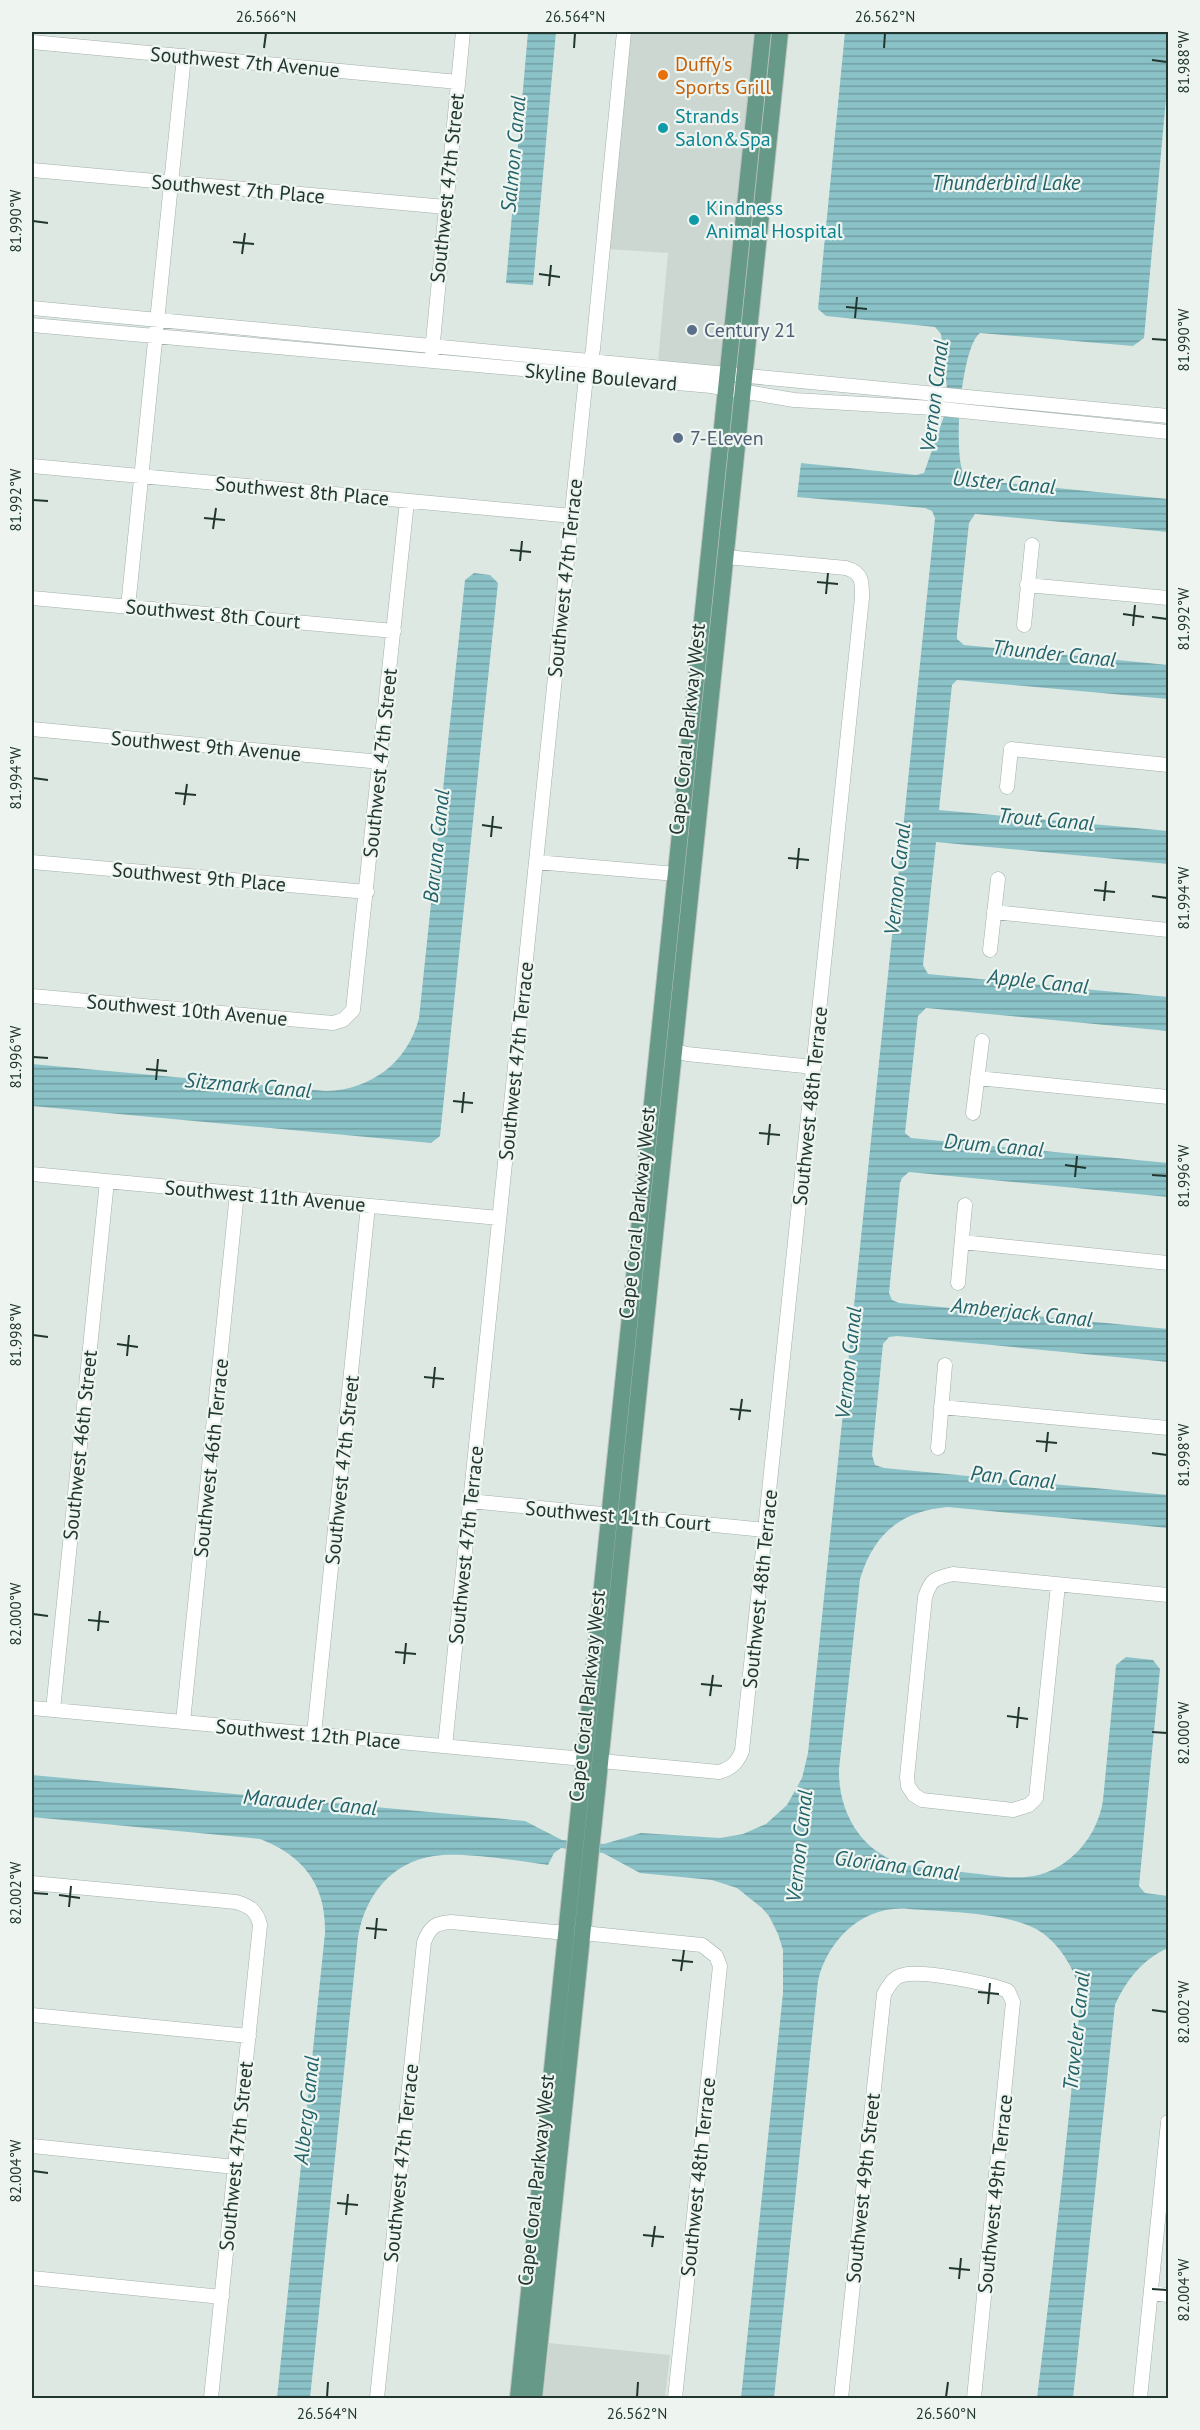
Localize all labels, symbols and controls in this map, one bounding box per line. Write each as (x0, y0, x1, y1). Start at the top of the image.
text: 26.566°N (236, 7, 296, 26)
text: 26.564°N (545, 7, 605, 26)
text: 26.562°N (855, 7, 915, 26)
text: 81.988°W (1174, 30, 1193, 93)
street label: Southwest 7th Avenue (149, 41, 341, 83)
place label: Duffy's Sports Grill (675, 51, 771, 100)
marker: Duffy's Sports Grill (656, 68, 670, 82)
street label: Southwest 47th Street (424, 92, 470, 284)
water label: Salmon Canal (494, 94, 532, 214)
place label: Strands Salon&Spa (675, 103, 771, 152)
marker: Strands Salon&Spa (656, 121, 670, 135)
street label: Southwest 7th Place (150, 168, 326, 210)
water label: Thunderbird Lake (931, 169, 1081, 196)
text: 81.990°W (6, 189, 25, 252)
place label: Kindness Animal Hospital (706, 195, 843, 244)
marker: Kindness Animal Hospital (687, 213, 701, 227)
text: 81.990°W (1174, 308, 1193, 371)
place label: Century 21 (704, 317, 796, 343)
marker: Century 21 (685, 323, 699, 337)
water label: Vernon Canal (914, 338, 954, 454)
street label: Skyline Boulevard (524, 357, 678, 397)
place label: 7-Eleven (690, 425, 764, 451)
marker: 7-Eleven (671, 431, 685, 445)
water label: Ulster Canal (951, 464, 1057, 500)
text: 81.992°W (6, 468, 25, 531)
street label: Southwest 8th Place (214, 470, 390, 512)
street label: Southwest 47th Terrace (542, 477, 588, 679)
text: 81.992°W (1174, 587, 1193, 650)
street label: Southwest 8th Court (125, 593, 302, 635)
street label: Cape Coral Parkway West (663, 622, 711, 836)
water label: Thunder Canal (991, 633, 1118, 673)
street label: Southwest 47th Street (357, 667, 403, 859)
street label: Southwest 9th Avenue (110, 725, 302, 767)
text: 81.994°W (6, 746, 25, 809)
water label: Baruna Canal (417, 788, 455, 904)
water label: Trout Canal (997, 801, 1096, 837)
water label: Vernon Canal (878, 821, 916, 937)
street label: Southwest 9th Place (111, 856, 287, 898)
text: 81.994°W (1174, 866, 1193, 929)
street label: Southwest 47th Terrace (493, 960, 539, 1162)
water label: Apple Canal (985, 962, 1090, 1000)
street label: Southwest 10th Avenue (85, 988, 289, 1032)
street label: Southwest 48th Terrace (787, 1005, 833, 1207)
text: 81.996°W (6, 1025, 25, 1088)
water label: Sitzmark Canal (184, 1066, 313, 1104)
street label: Cape Coral Parkway West (613, 1106, 661, 1320)
water label: Drum Canal (943, 1127, 1045, 1163)
text: 81.996°W (1174, 1144, 1193, 1207)
street label: Southwest 11th Avenue (163, 1174, 367, 1218)
water label: Amberjack Canal (949, 1291, 1094, 1333)
text: 81.998°W (6, 1303, 25, 1366)
water label: Vernon Canal (829, 1305, 867, 1421)
street label: Southwest 46th Street (57, 1348, 103, 1541)
street label: Southwest 46th Terrace (188, 1357, 234, 1559)
street label: Southwest 47th Street (319, 1374, 365, 1566)
text: 81.998°W (1174, 1423, 1193, 1486)
street label: Southwest 47th Terrace (443, 1444, 489, 1646)
water label: Pan Canal (969, 1459, 1057, 1495)
street label: Southwest 48th Terrace (737, 1488, 783, 1690)
street label: Southwest 11th Court (524, 1495, 712, 1537)
text: 82.000°W (6, 1582, 25, 1645)
street label: Cape Coral Parkway West (563, 1589, 611, 1803)
text: 82.000°W (1174, 1701, 1193, 1764)
street label: Southwest 12th Place (214, 1713, 402, 1755)
water label: Marauder Canal (242, 1783, 378, 1821)
water label: Vernon Canal (780, 1788, 818, 1904)
water label: Gloriana Canal (833, 1844, 961, 1886)
text: 82.002°W (6, 1861, 25, 1924)
water label: Traveler Canal (1056, 1970, 1096, 2092)
text: 82.002°W (1174, 1980, 1193, 2043)
water label: Alberg Canal (287, 2054, 325, 2166)
street label: Southwest 47th Street (213, 2060, 259, 2252)
street label: Southwest 47th Terrace (378, 2062, 424, 2264)
street label: Cape Coral Parkway West (512, 2073, 560, 2287)
street label: Southwest 48th Terrace (675, 2076, 721, 2278)
street label: Southwest 49th Street (840, 2091, 886, 2284)
street label: Southwest 49th Terrace (972, 2093, 1018, 2295)
text: 82.004°W (6, 2139, 25, 2202)
text: 82.004°W (1174, 2258, 1193, 2321)
text: 26.564°N (297, 2404, 357, 2423)
text: 26.562°N (607, 2404, 667, 2423)
text: 26.560°N (916, 2404, 976, 2423)

